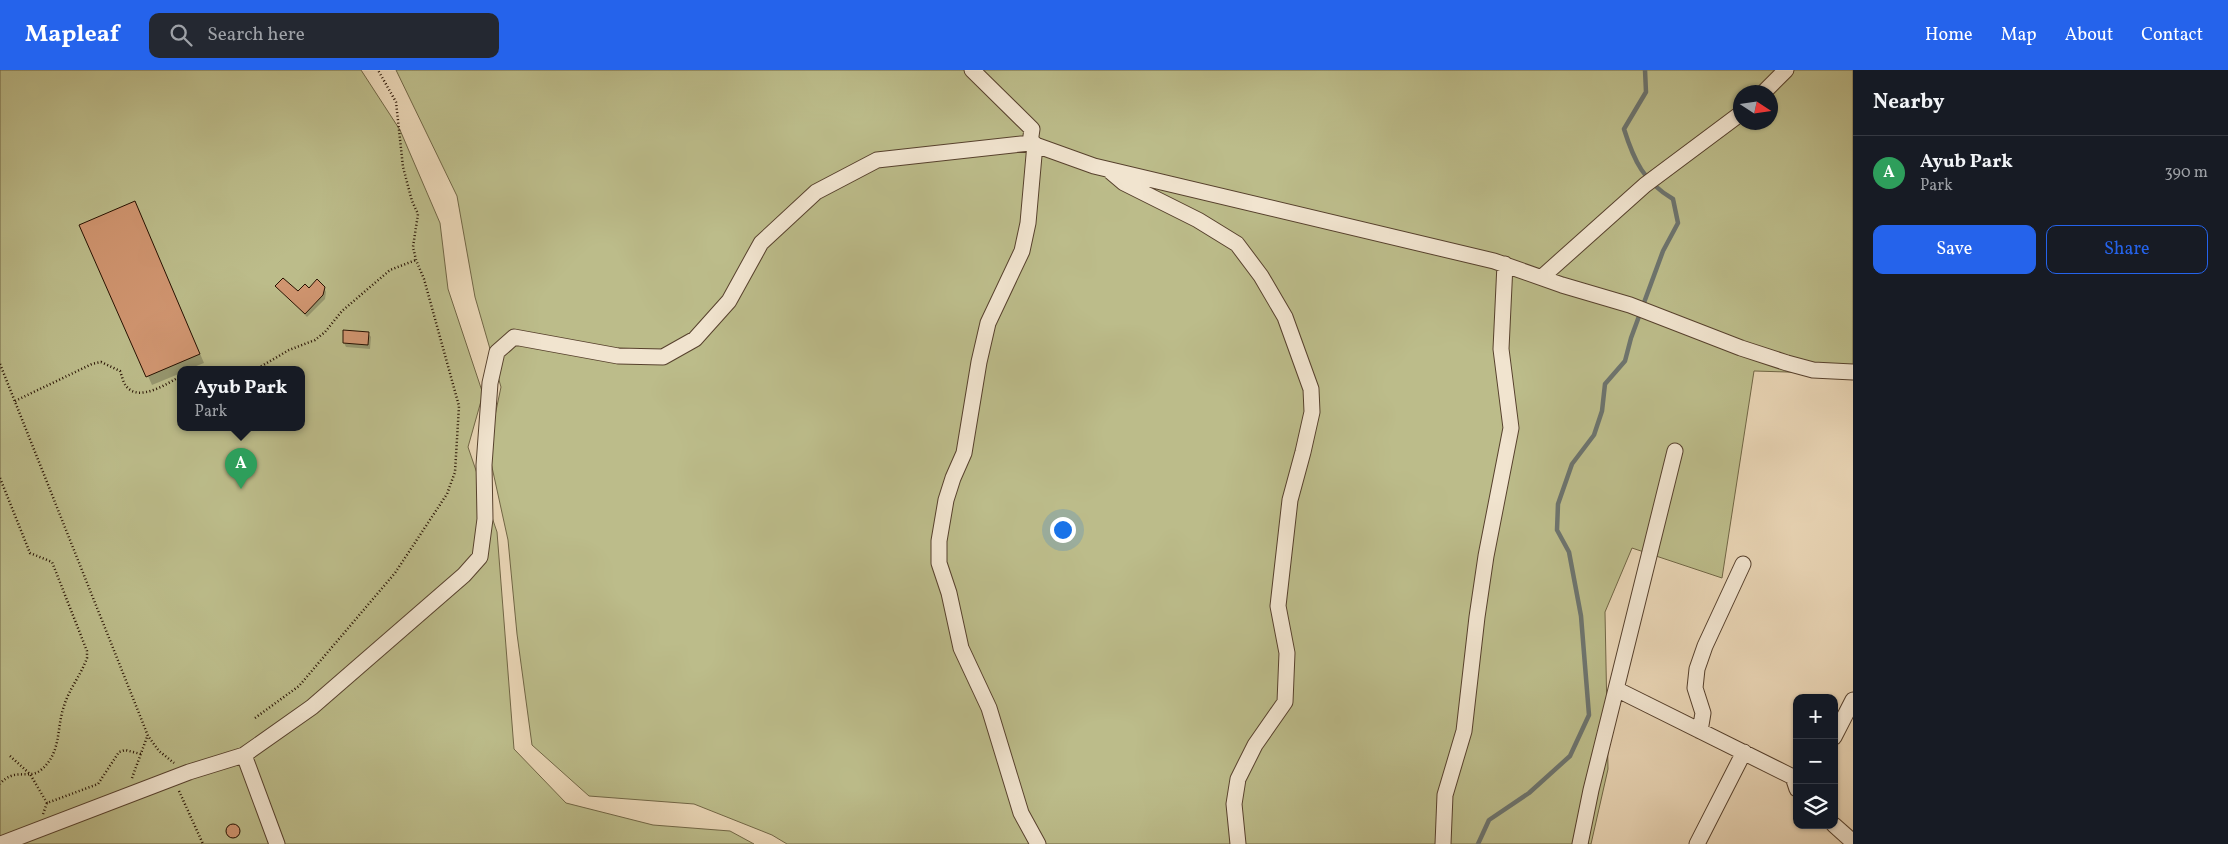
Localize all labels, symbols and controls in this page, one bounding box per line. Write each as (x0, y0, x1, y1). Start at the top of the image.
search box (149, 13, 499, 58)
text: Mapleaf (25, 18, 119, 52)
icon: search (167, 21, 195, 49)
text: Search here (207, 22, 305, 48)
text: Home (1925, 23, 1973, 48)
text: Map (2001, 23, 2037, 48)
text: About (2065, 23, 2113, 48)
text: Contact (2141, 23, 2203, 48)
north arrow (1733, 85, 1778, 130)
text: Nearby (1873, 88, 1944, 117)
text: Ayub Park (1920, 149, 2013, 175)
text: A (1883, 162, 1895, 184)
text: 390 m (2165, 162, 2208, 184)
text: Park (1920, 175, 1953, 197)
button: Save (1873, 225, 2036, 274)
button: Share (2046, 225, 2208, 274)
popup (177, 366, 305, 431)
text: Ayub Park (195, 375, 287, 401)
text: Park (195, 401, 227, 423)
pin: A (225, 448, 257, 489)
your location (1050, 517, 1076, 543)
map controls (1793, 694, 1838, 829)
button: + (1793, 694, 1838, 739)
button: − (1793, 739, 1838, 784)
button: layers (1793, 784, 1838, 829)

